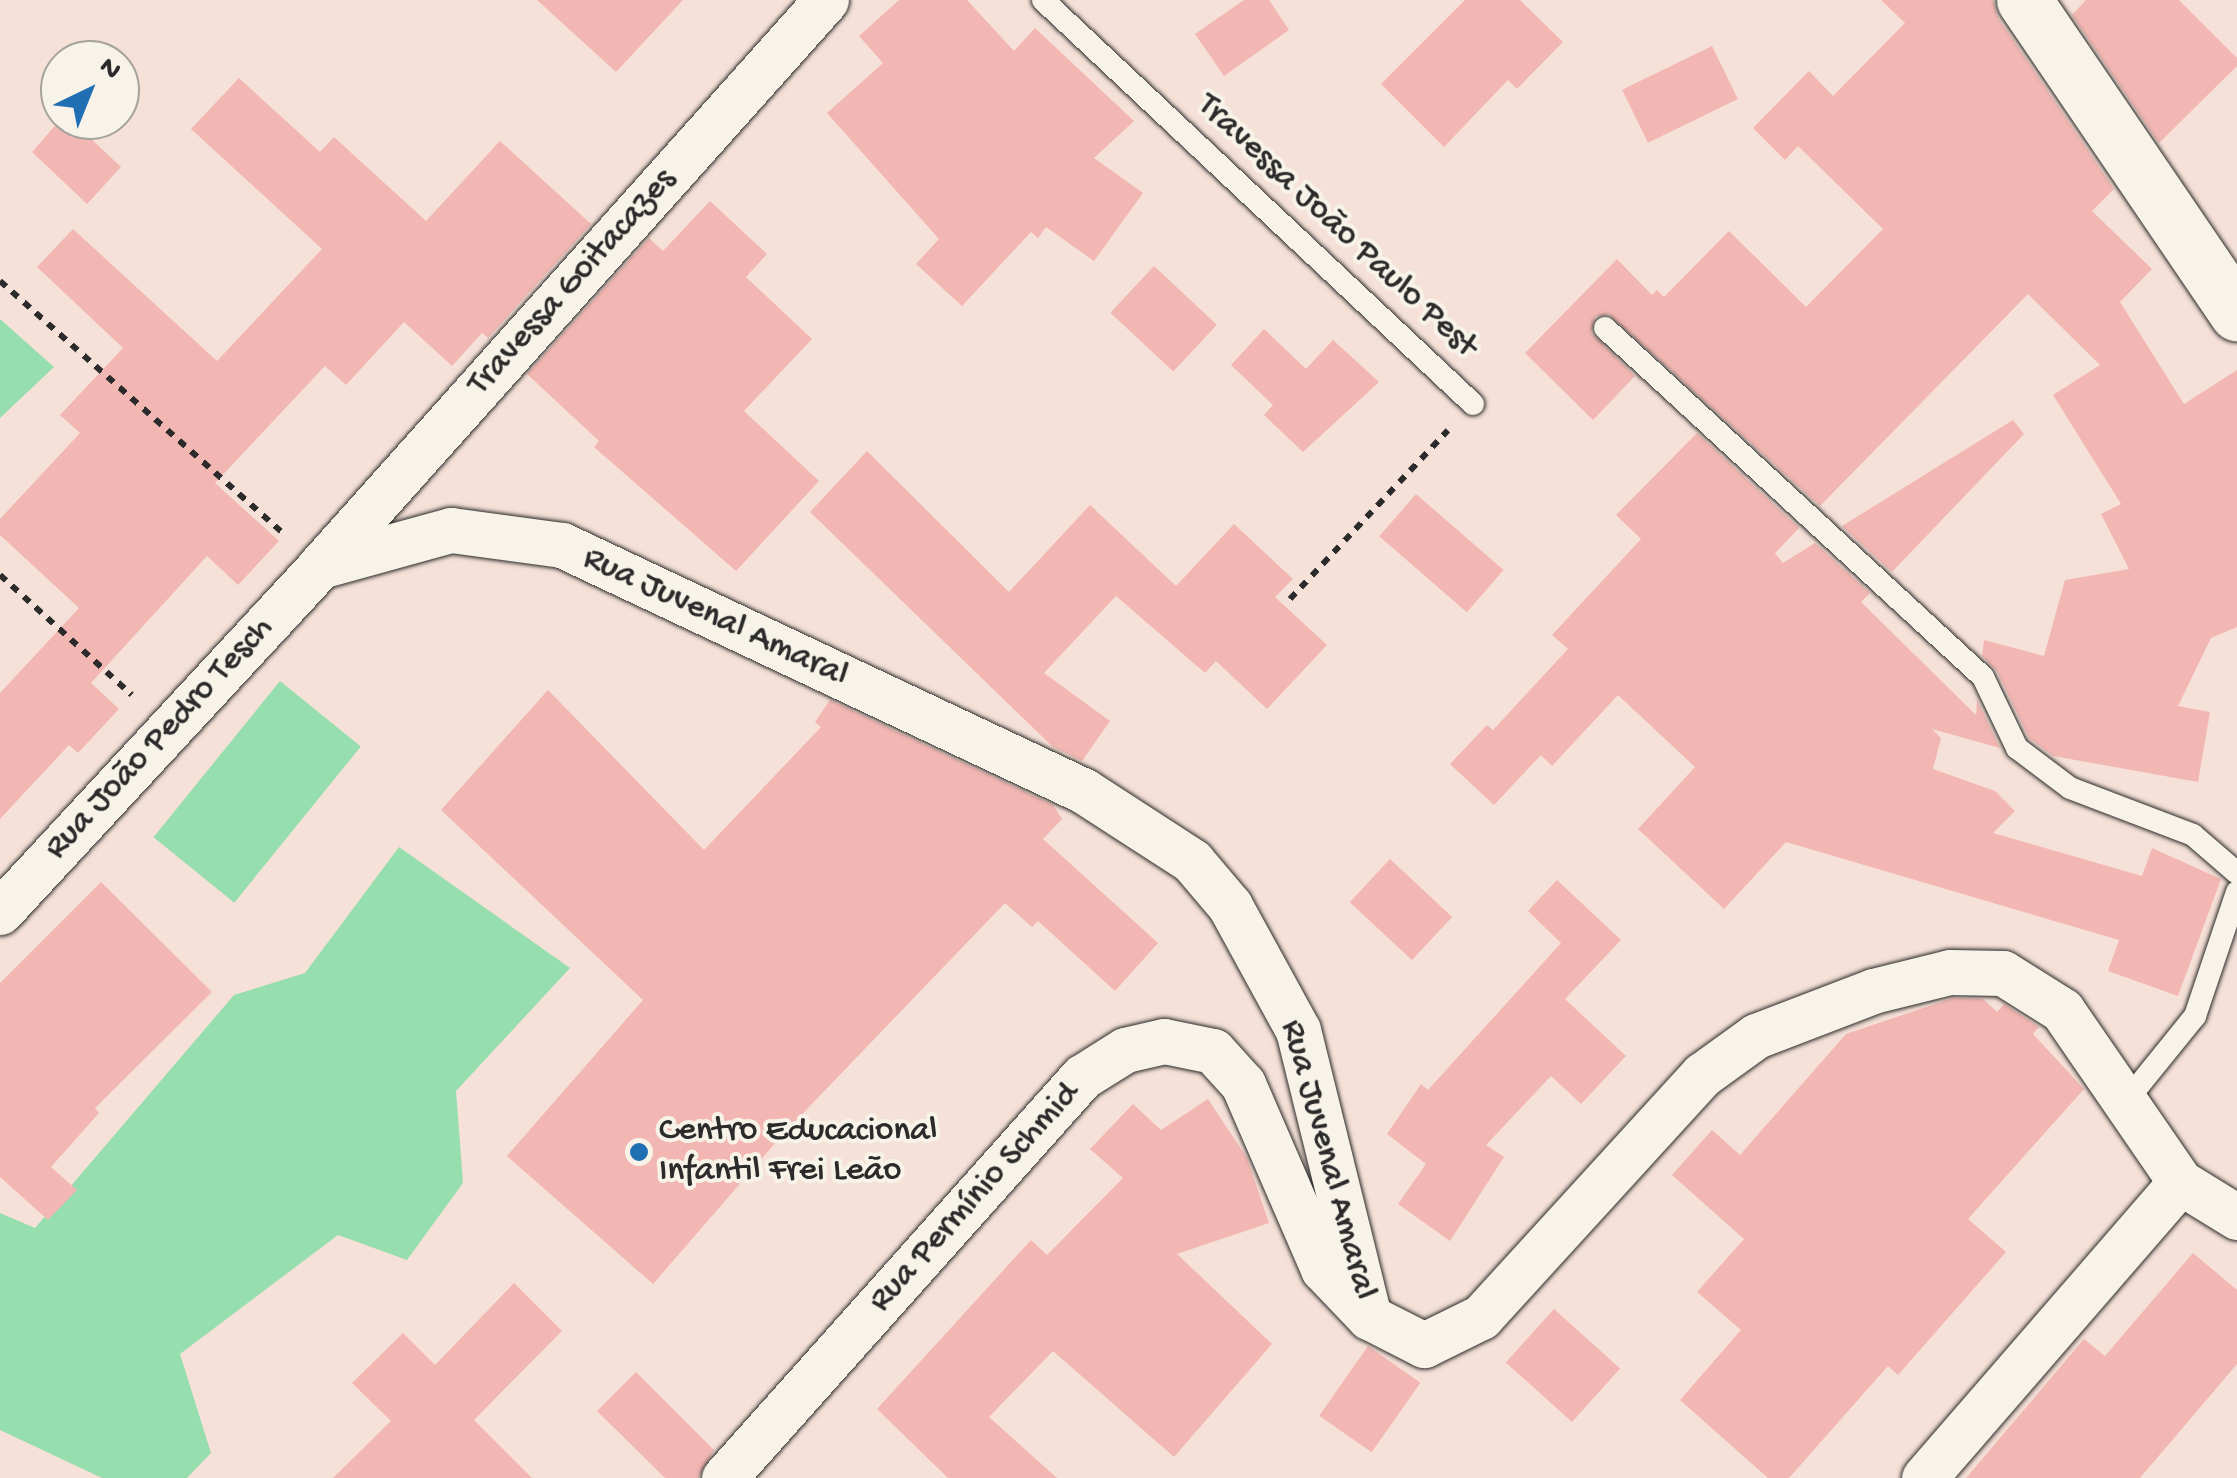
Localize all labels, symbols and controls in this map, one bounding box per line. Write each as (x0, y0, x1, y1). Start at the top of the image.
north arrow (40, 40, 140, 140)
text: N (91, 51, 127, 87)
street label: Travessa João Paulo Pest (1187, 86, 1485, 368)
street label: Travessa Goitacazes (460, 161, 686, 405)
street label: Rua Juvenal Amaral (576, 538, 854, 698)
street label: Rua João Pedro Tesch (37, 609, 283, 869)
street label: Rua Juvenal Amaral (1270, 1016, 1384, 1304)
street label: Rua Permínio Schmid (861, 1074, 1089, 1322)
place label: Centro Educacional Infantil Frei Leão (659, 1111, 937, 1193)
marker: Centro Educacional Infantil Frei Leão (628, 1141, 650, 1163)

